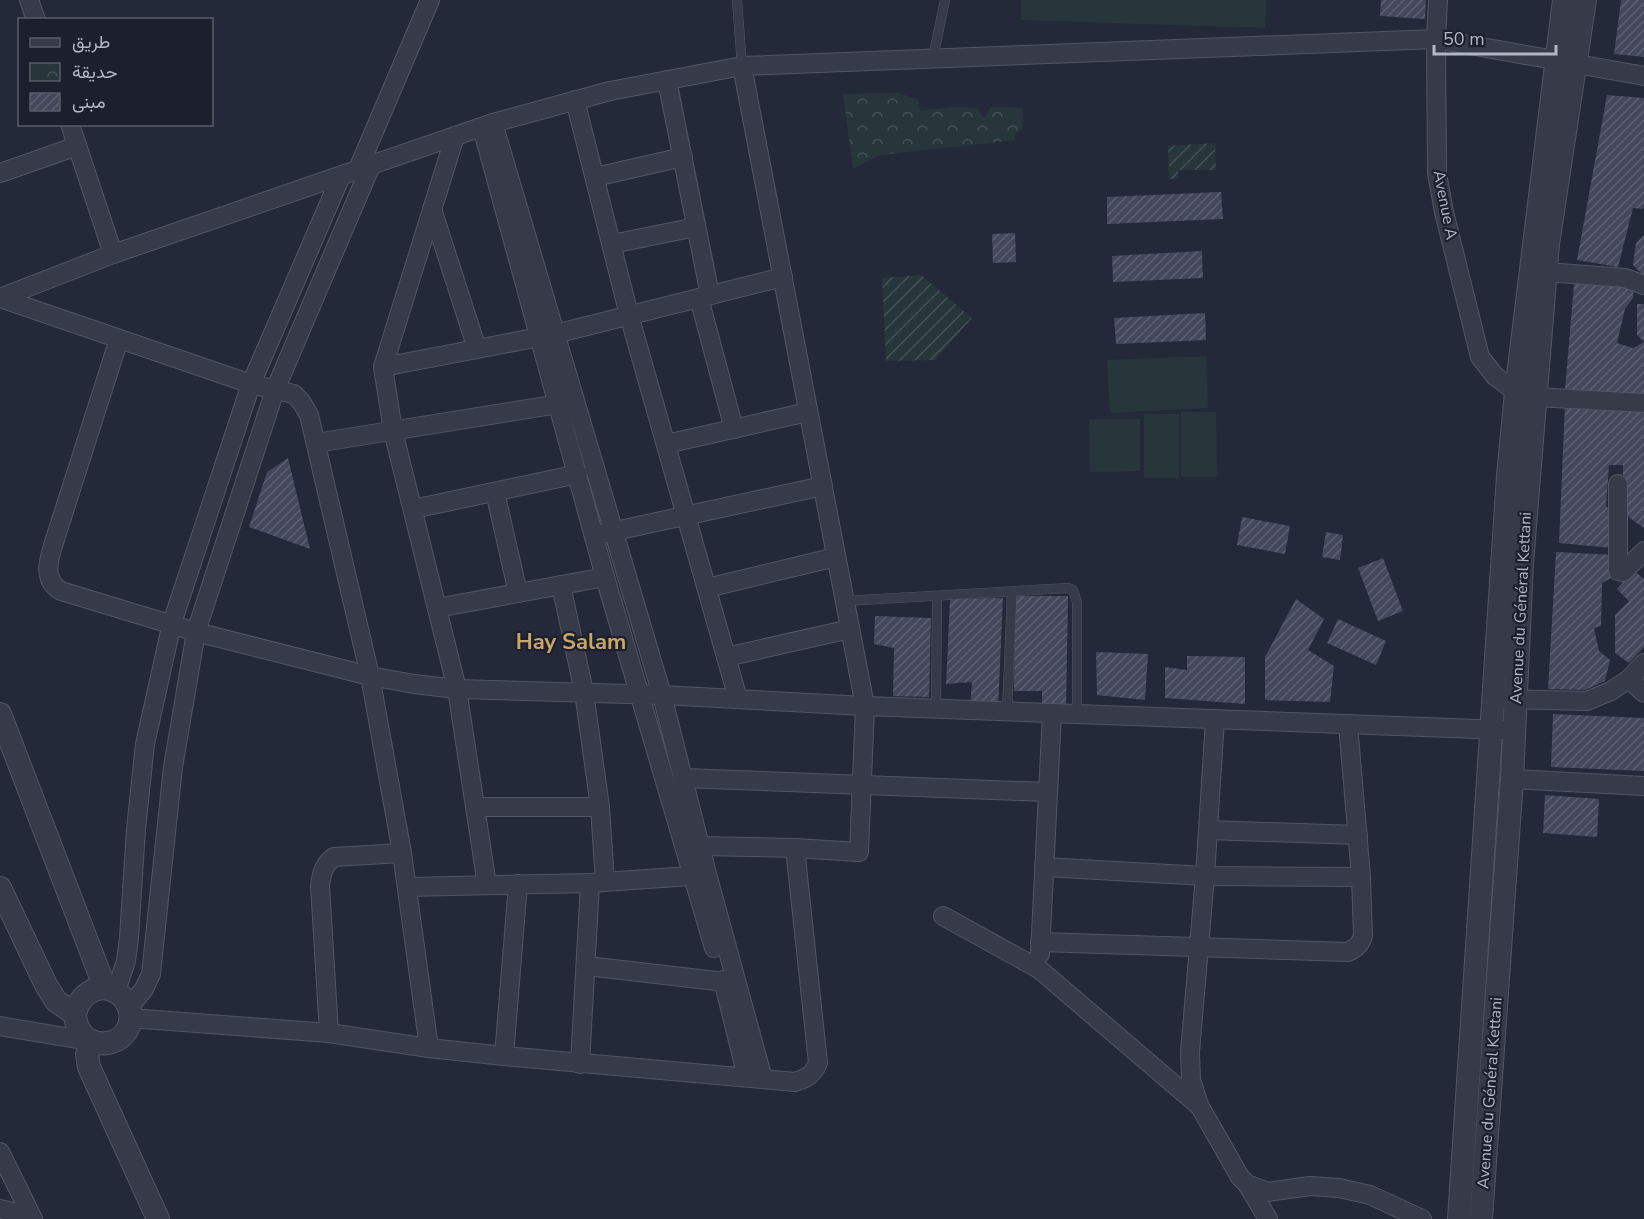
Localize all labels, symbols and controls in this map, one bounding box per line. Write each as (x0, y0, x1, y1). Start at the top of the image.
legend (18, 18, 213, 126)
scale bar (1434, 18, 1556, 56)
text: 50 m (1443, 27, 1485, 51)
text: طريق (72, 30, 110, 54)
text: حديقة (72, 60, 118, 84)
text: مبنى (72, 90, 106, 114)
street label: Avenue A (1428, 168, 1463, 242)
street label: Avenue du Général Kettani (1505, 511, 1537, 705)
district label: Hay Salam (516, 627, 626, 657)
street label: Avenue du Général Kettani (1472, 996, 1508, 1190)

